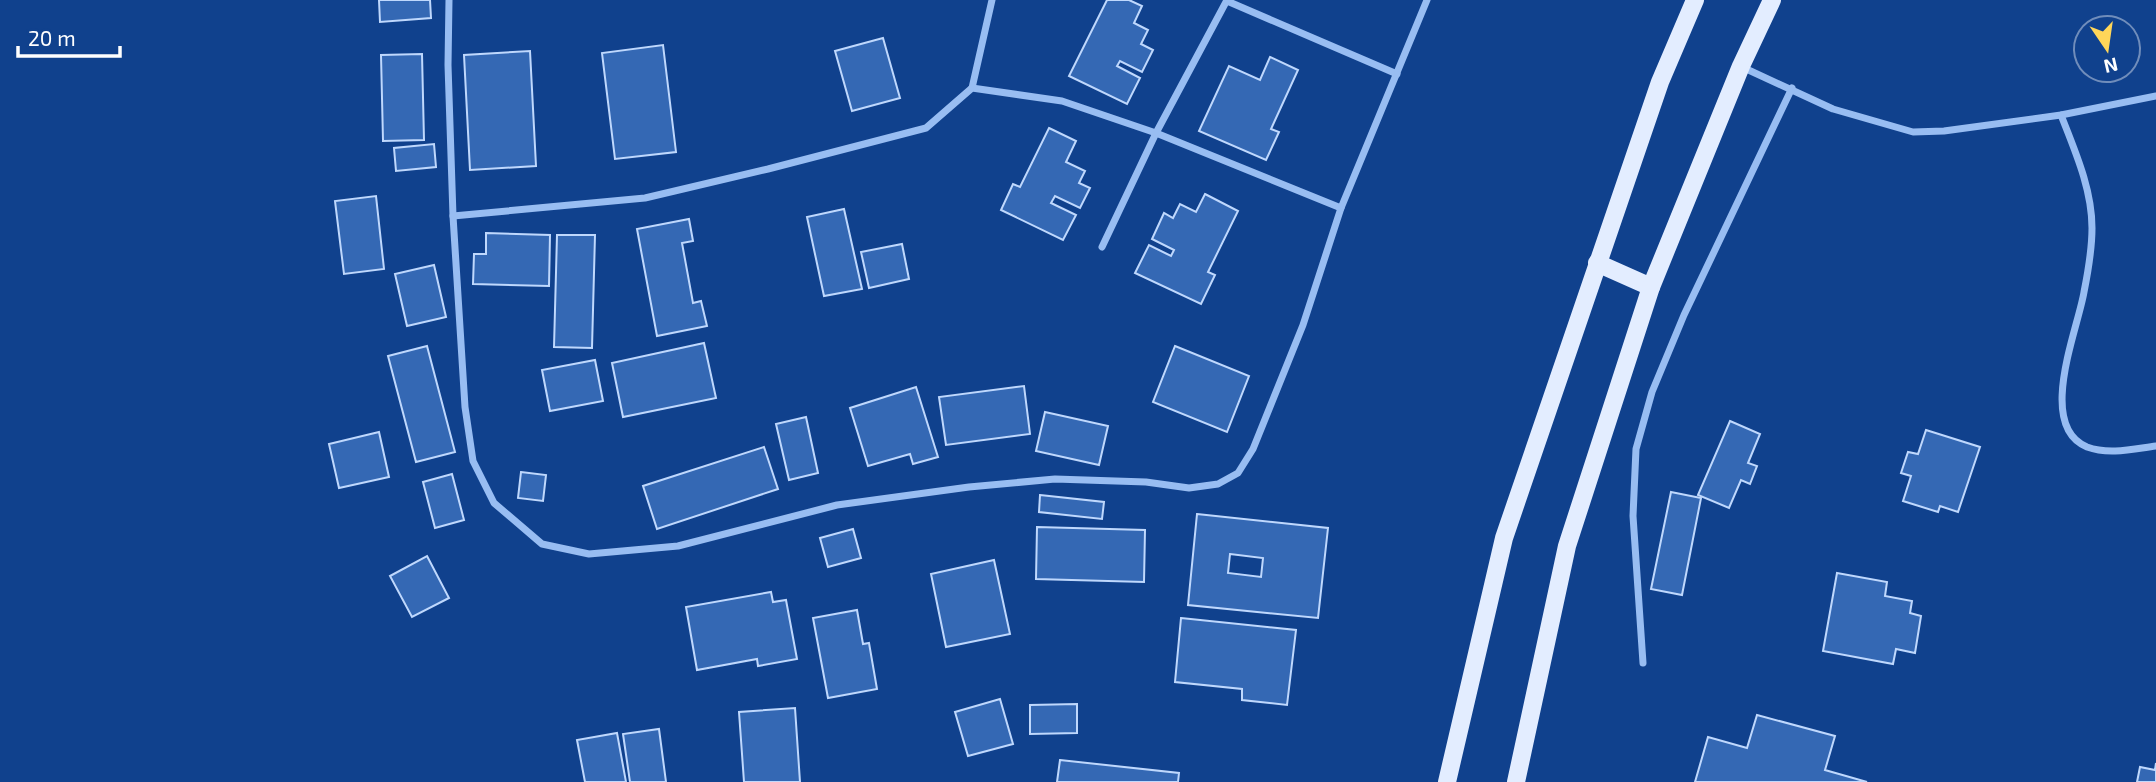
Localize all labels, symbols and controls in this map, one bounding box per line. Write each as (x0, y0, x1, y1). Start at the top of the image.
scale bar (18, 14, 119, 58)
north arrow (2072, 14, 2142, 84)
text: 20 m (28, 25, 76, 50)
text: N (2102, 53, 2120, 79)

